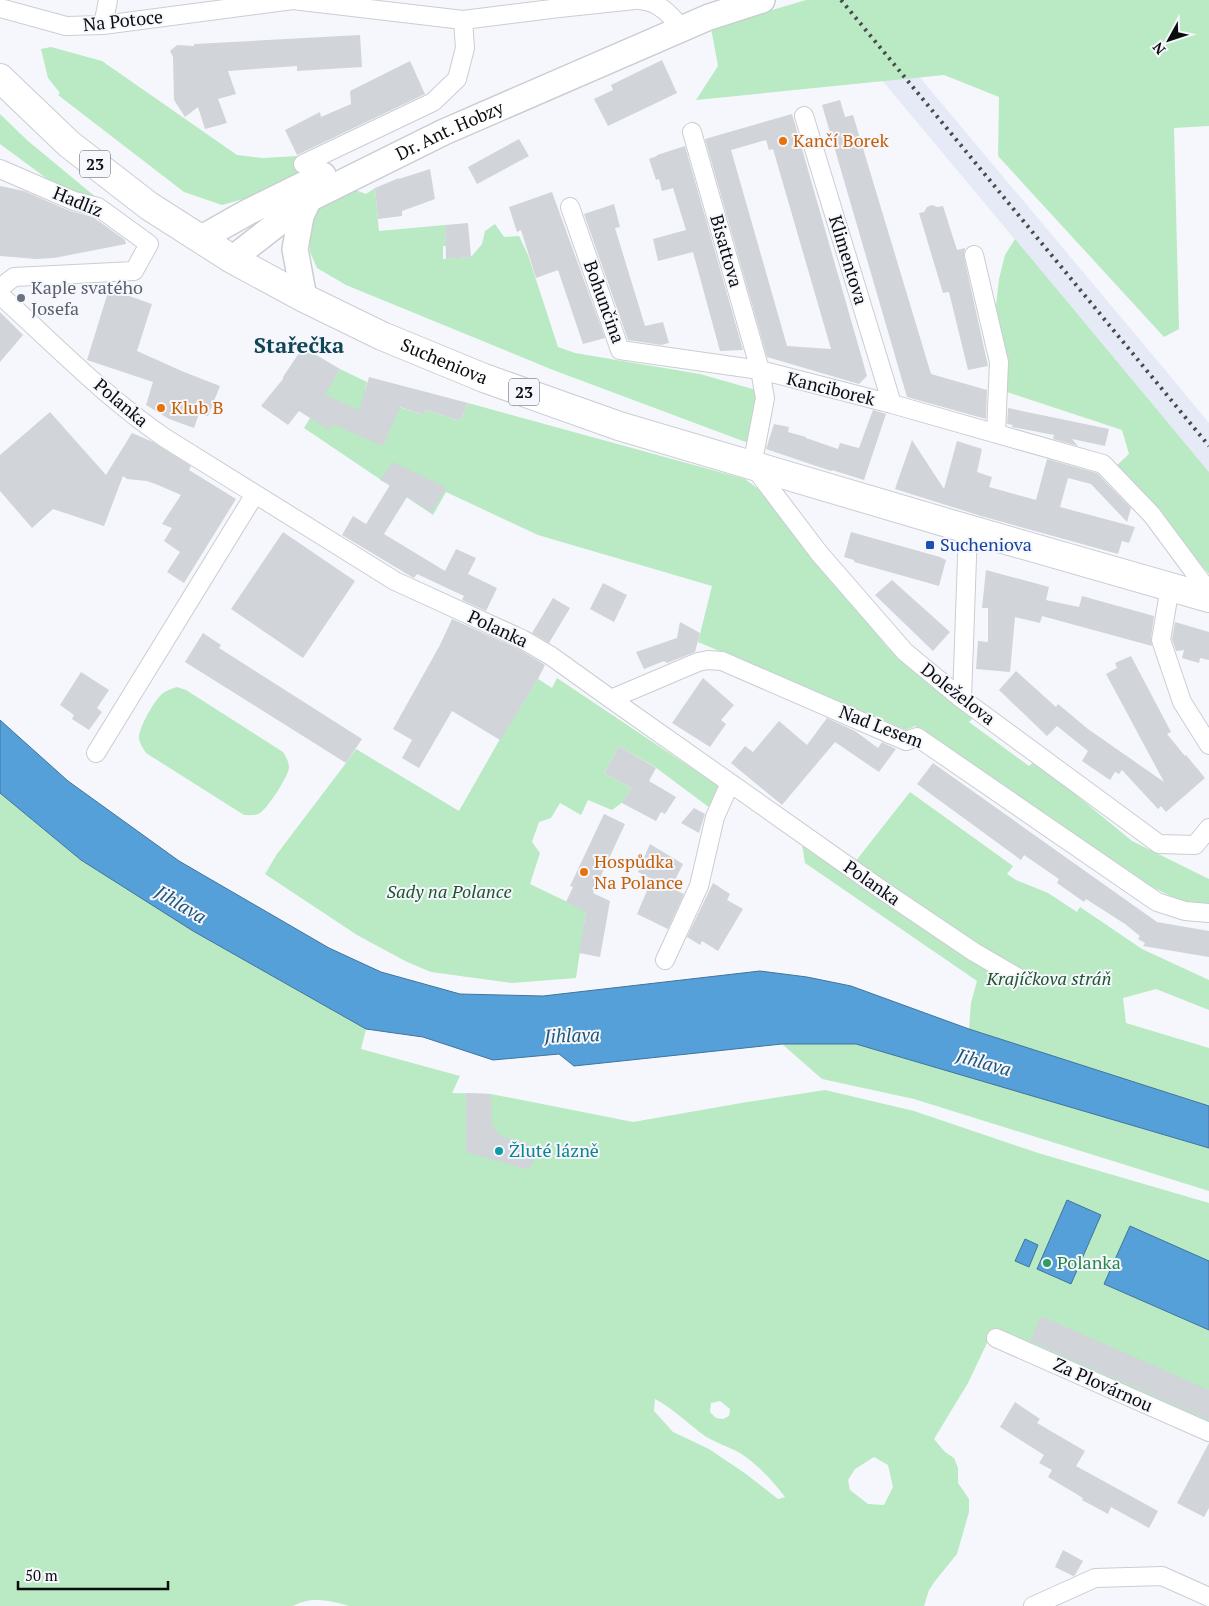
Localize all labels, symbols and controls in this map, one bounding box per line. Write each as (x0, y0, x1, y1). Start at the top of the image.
street label: Na Potoce (82, 4, 164, 36)
north arrow (1144, 15, 1194, 65)
text: N (1148, 38, 1169, 59)
street label: Dr. Ant. Hobzy (391, 94, 508, 165)
place label: Kančí Borek (793, 128, 890, 152)
marker: Kančí Borek (777, 135, 789, 147)
road number: 23 (80, 150, 110, 178)
street label: Hadlíz (50, 180, 107, 222)
street label: Bisattova (705, 212, 749, 290)
street label: Klimentova (824, 212, 874, 307)
street label: Bohunčina (579, 257, 631, 346)
place label: Kaple svatého Josefa (31, 275, 143, 320)
marker: Kaple svatého Josefa (15, 292, 27, 304)
district label: Stařečka (254, 330, 344, 359)
street label: Sucheniova (397, 332, 492, 389)
street label: Kanciborek (785, 365, 879, 411)
street label: Polanka (90, 373, 154, 432)
road number: 23 (509, 378, 539, 406)
place label: Klub B (171, 395, 224, 419)
marker: Klub B (155, 402, 167, 414)
place label: Sucheniova (940, 532, 1032, 556)
marker: Sucheniova (924, 539, 936, 551)
street label: Polanka (464, 604, 532, 652)
street label: Doleželova (917, 657, 1001, 730)
street label: Nad Lesem (836, 699, 927, 753)
place label: Hospůdka Na Polance (594, 849, 683, 894)
street label: Polanka (840, 854, 906, 910)
marker: Hospůdka Na Polance (578, 866, 590, 878)
water label: Jihlava (150, 878, 212, 929)
park label: Sady na Polance (386, 879, 512, 903)
park label: Krajíčkova stráň (986, 966, 1112, 990)
water label: Jihlava (543, 1021, 600, 1048)
water label: Jihlava (953, 1042, 1014, 1081)
place label: Žluté lázně (509, 1138, 599, 1162)
marker: Žluté lázně (493, 1145, 505, 1157)
place label: Polanka (1057, 1250, 1121, 1274)
marker: Polanka (1041, 1257, 1053, 1269)
street label: Za Plovárnou (1050, 1352, 1157, 1417)
scale bar (18, 1558, 168, 1590)
text: 50 m (25, 1565, 58, 1585)

